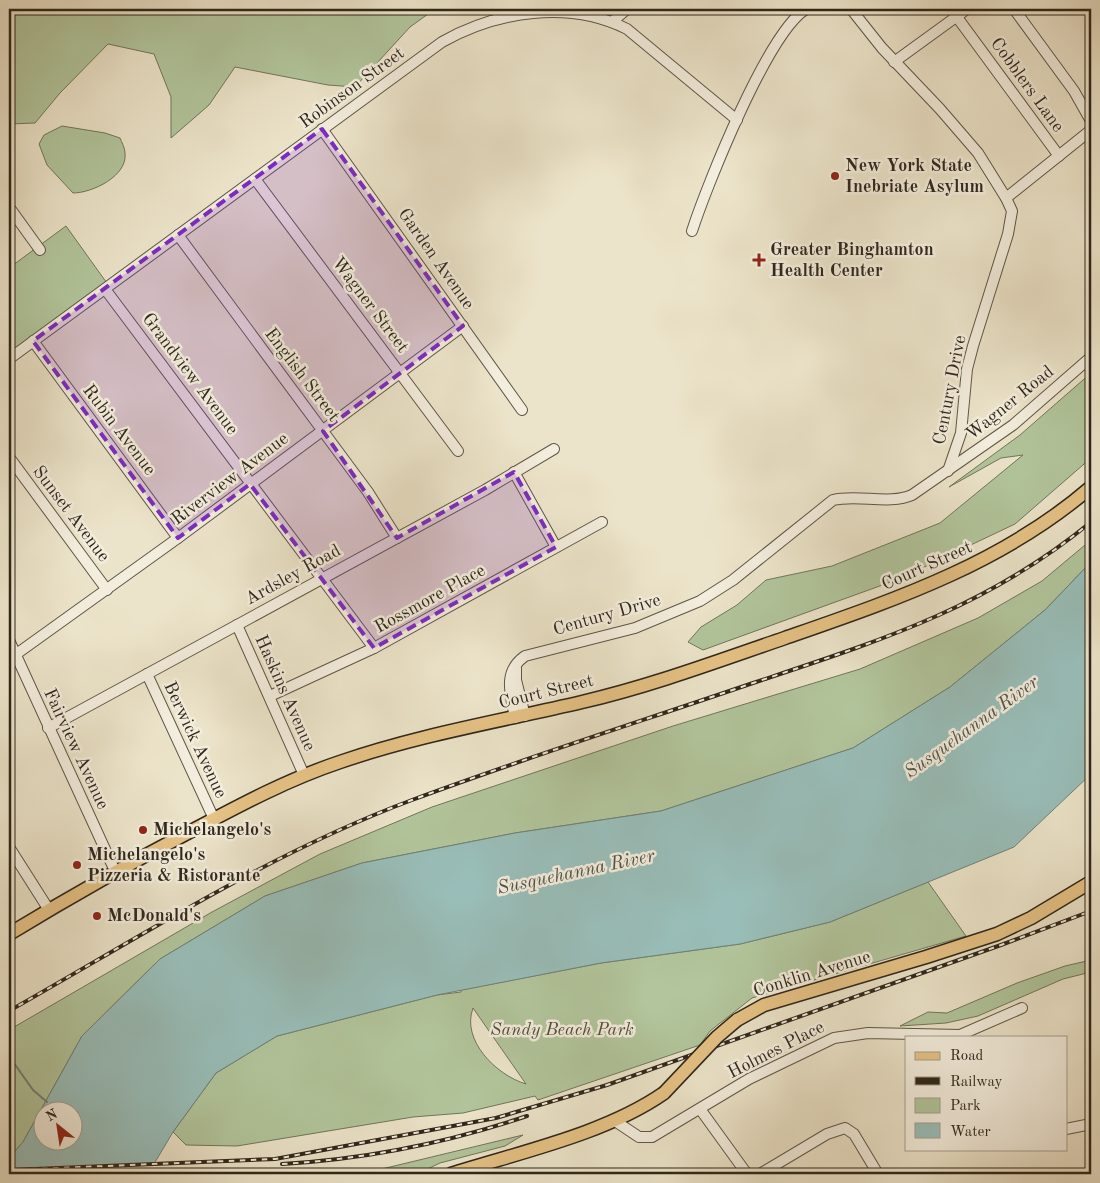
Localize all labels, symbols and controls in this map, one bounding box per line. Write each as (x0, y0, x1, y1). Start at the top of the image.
street label: Cobblers Lane (987, 35, 1067, 135)
street label: Robinson Street (296, 44, 408, 132)
place label: New York State Inebriate Asylum (845, 157, 984, 196)
marker: New York State Inebriate Asylum (829, 170, 841, 182)
street label: Garden Avenue (395, 205, 477, 313)
place label: Greater Binghamton Health Center (770, 241, 934, 280)
marker: Greater Binghamton Health Center (752, 253, 766, 267)
street label: Wagner Street (328, 254, 412, 356)
street label: Grandview Avenue (139, 310, 241, 438)
street label: English Street (261, 325, 343, 425)
street label: Century Drive (931, 334, 969, 446)
street label: Wagner Road (963, 362, 1057, 444)
street label: Rubin Avenue (79, 381, 159, 479)
street label: Riverview Avenue (168, 429, 292, 529)
street label: Sunset Avenue (29, 463, 113, 565)
street label: Court Street (879, 538, 975, 594)
street label: Ardsley Road (242, 541, 344, 609)
street label: Rossmore Place (372, 561, 488, 637)
street label: Century Drive (551, 591, 663, 639)
street label: Haskins Avenue (251, 632, 319, 754)
street label: Court Street (497, 672, 595, 712)
water label: Susquehanna River (901, 673, 1043, 783)
street label: Berwick Avenue (160, 679, 230, 801)
street label: Fairview Avenue (40, 686, 112, 812)
place label: Michelangelo's (153, 821, 271, 839)
marker: Michelangelo's (137, 824, 149, 836)
place label: Michelangelo's Pizzeria & Ristorante (87, 846, 260, 885)
water label: Susquehanna River (496, 847, 657, 899)
marker: Michelangelo's Pizzeria & Ristorante (71, 859, 83, 871)
place label: McDonald's (107, 907, 201, 925)
marker: McDonald's (91, 910, 103, 922)
street label: Conklin Avenue (751, 948, 873, 1000)
street label: Holmes Place (725, 1018, 827, 1082)
park label: Sandy Beach Park (490, 1021, 634, 1039)
legend (905, 1036, 1068, 1150)
text: Road (950, 1049, 984, 1064)
text: Railway (950, 1075, 1003, 1090)
text: Park (950, 1099, 981, 1114)
north arrow (32, 1100, 82, 1150)
text: N (44, 1107, 60, 1124)
text: Water (950, 1125, 991, 1140)

